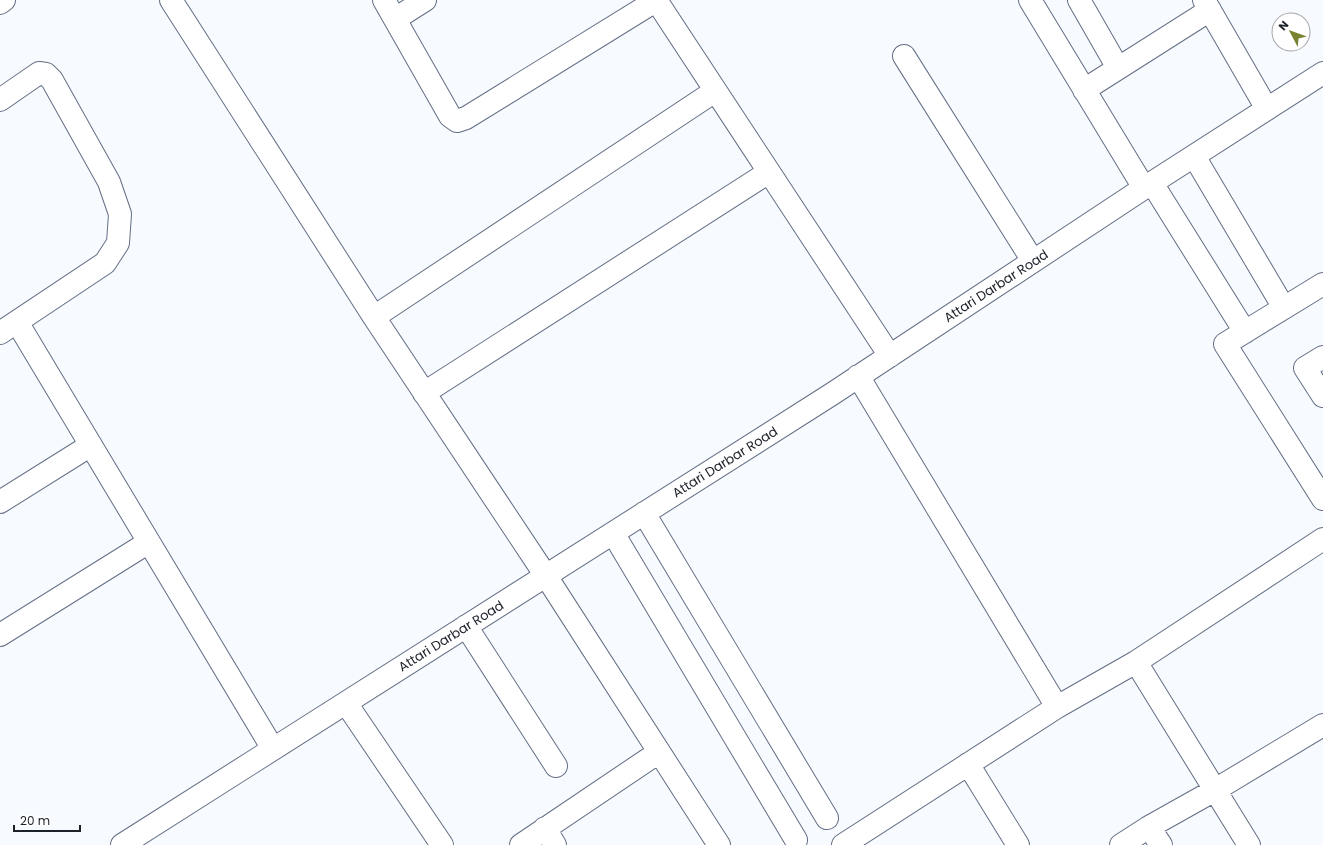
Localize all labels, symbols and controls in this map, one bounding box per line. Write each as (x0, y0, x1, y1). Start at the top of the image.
north arrow (1271, 12, 1311, 52)
text: N (1275, 17, 1292, 34)
street label: Attari Darbar Road (940, 245, 1052, 327)
street label: Attari Darbar Road (669, 422, 781, 502)
street label: Attari Darbar Road (395, 596, 507, 676)
scale bar (14, 807, 80, 833)
text: 20 m (20, 812, 50, 829)

